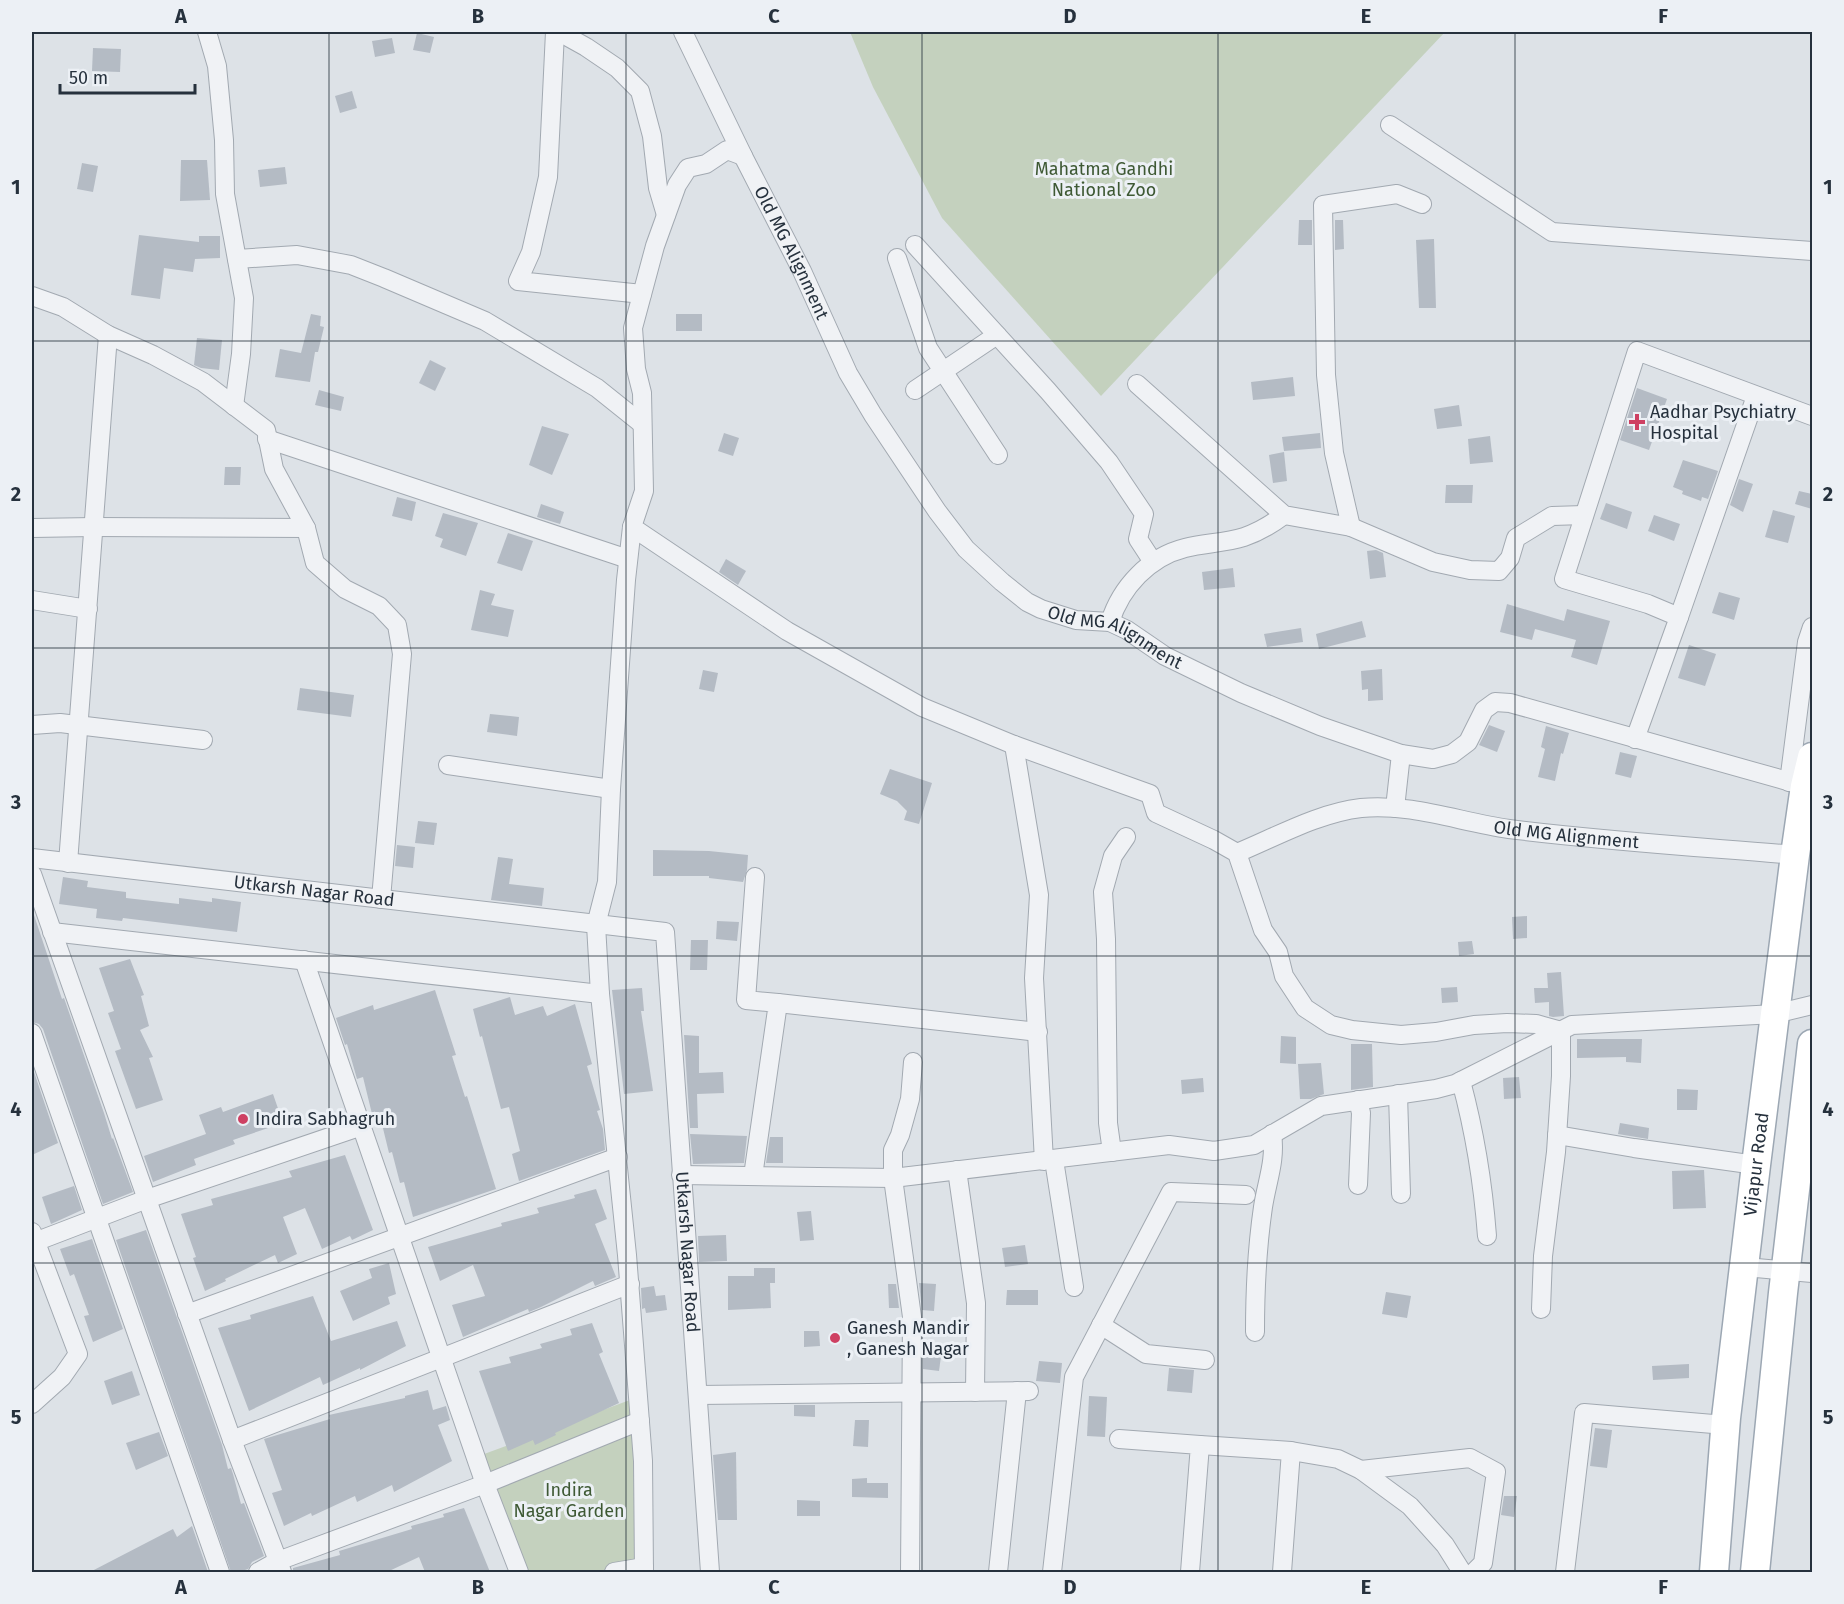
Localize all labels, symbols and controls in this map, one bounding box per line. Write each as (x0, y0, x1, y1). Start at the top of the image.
text: A (174, 4, 188, 28)
text: B (472, 4, 484, 28)
text: C (768, 4, 780, 28)
text: D (1063, 4, 1077, 28)
text: E (1361, 4, 1371, 28)
text: F (1658, 4, 1668, 28)
scale bar (60, 57, 195, 95)
text: 50 m (69, 67, 108, 89)
park label: Mahatma Gandhi National Zoo (1035, 158, 1173, 201)
text: 1 (11, 175, 21, 199)
text: 1 (1823, 175, 1833, 199)
street label: Old MG Alignment (749, 182, 834, 323)
place label: Aadhar Psychiatry Hospital (1650, 401, 1796, 444)
marker: Aadhar Psychiatry Hospital (1628, 413, 1646, 431)
text: 2 (11, 482, 21, 506)
text: 2 (1823, 482, 1833, 506)
street label: Old MG Alignment (1045, 601, 1186, 674)
text: 3 (10, 790, 21, 814)
text: 3 (1822, 790, 1833, 814)
street label: Old MG Alignment (1492, 816, 1640, 853)
street label: Utkarsh Nagar Road (233, 871, 396, 911)
text: 4 (10, 1097, 22, 1121)
text: 4 (1822, 1097, 1834, 1121)
place label: Indira Sabhagruh (255, 1108, 395, 1130)
street label: Vijapur Road (1739, 1111, 1774, 1217)
marker: Indira Sabhagruh (236, 1112, 250, 1126)
street label: Utkarsh Nagar Road (671, 1171, 704, 1333)
place label: Ganesh Mandir , Ganesh Nagar (847, 1317, 969, 1360)
marker: Ganesh Mandir , Ganesh Nagar (828, 1331, 842, 1345)
text: 5 (11, 1405, 22, 1429)
text: 5 (1823, 1405, 1834, 1429)
park label: Indira Nagar Garden (513, 1479, 625, 1522)
text: A (174, 1575, 188, 1599)
text: B (472, 1575, 484, 1599)
text: C (768, 1575, 780, 1599)
text: D (1063, 1575, 1077, 1599)
text: E (1361, 1575, 1371, 1599)
text: F (1658, 1575, 1668, 1599)

